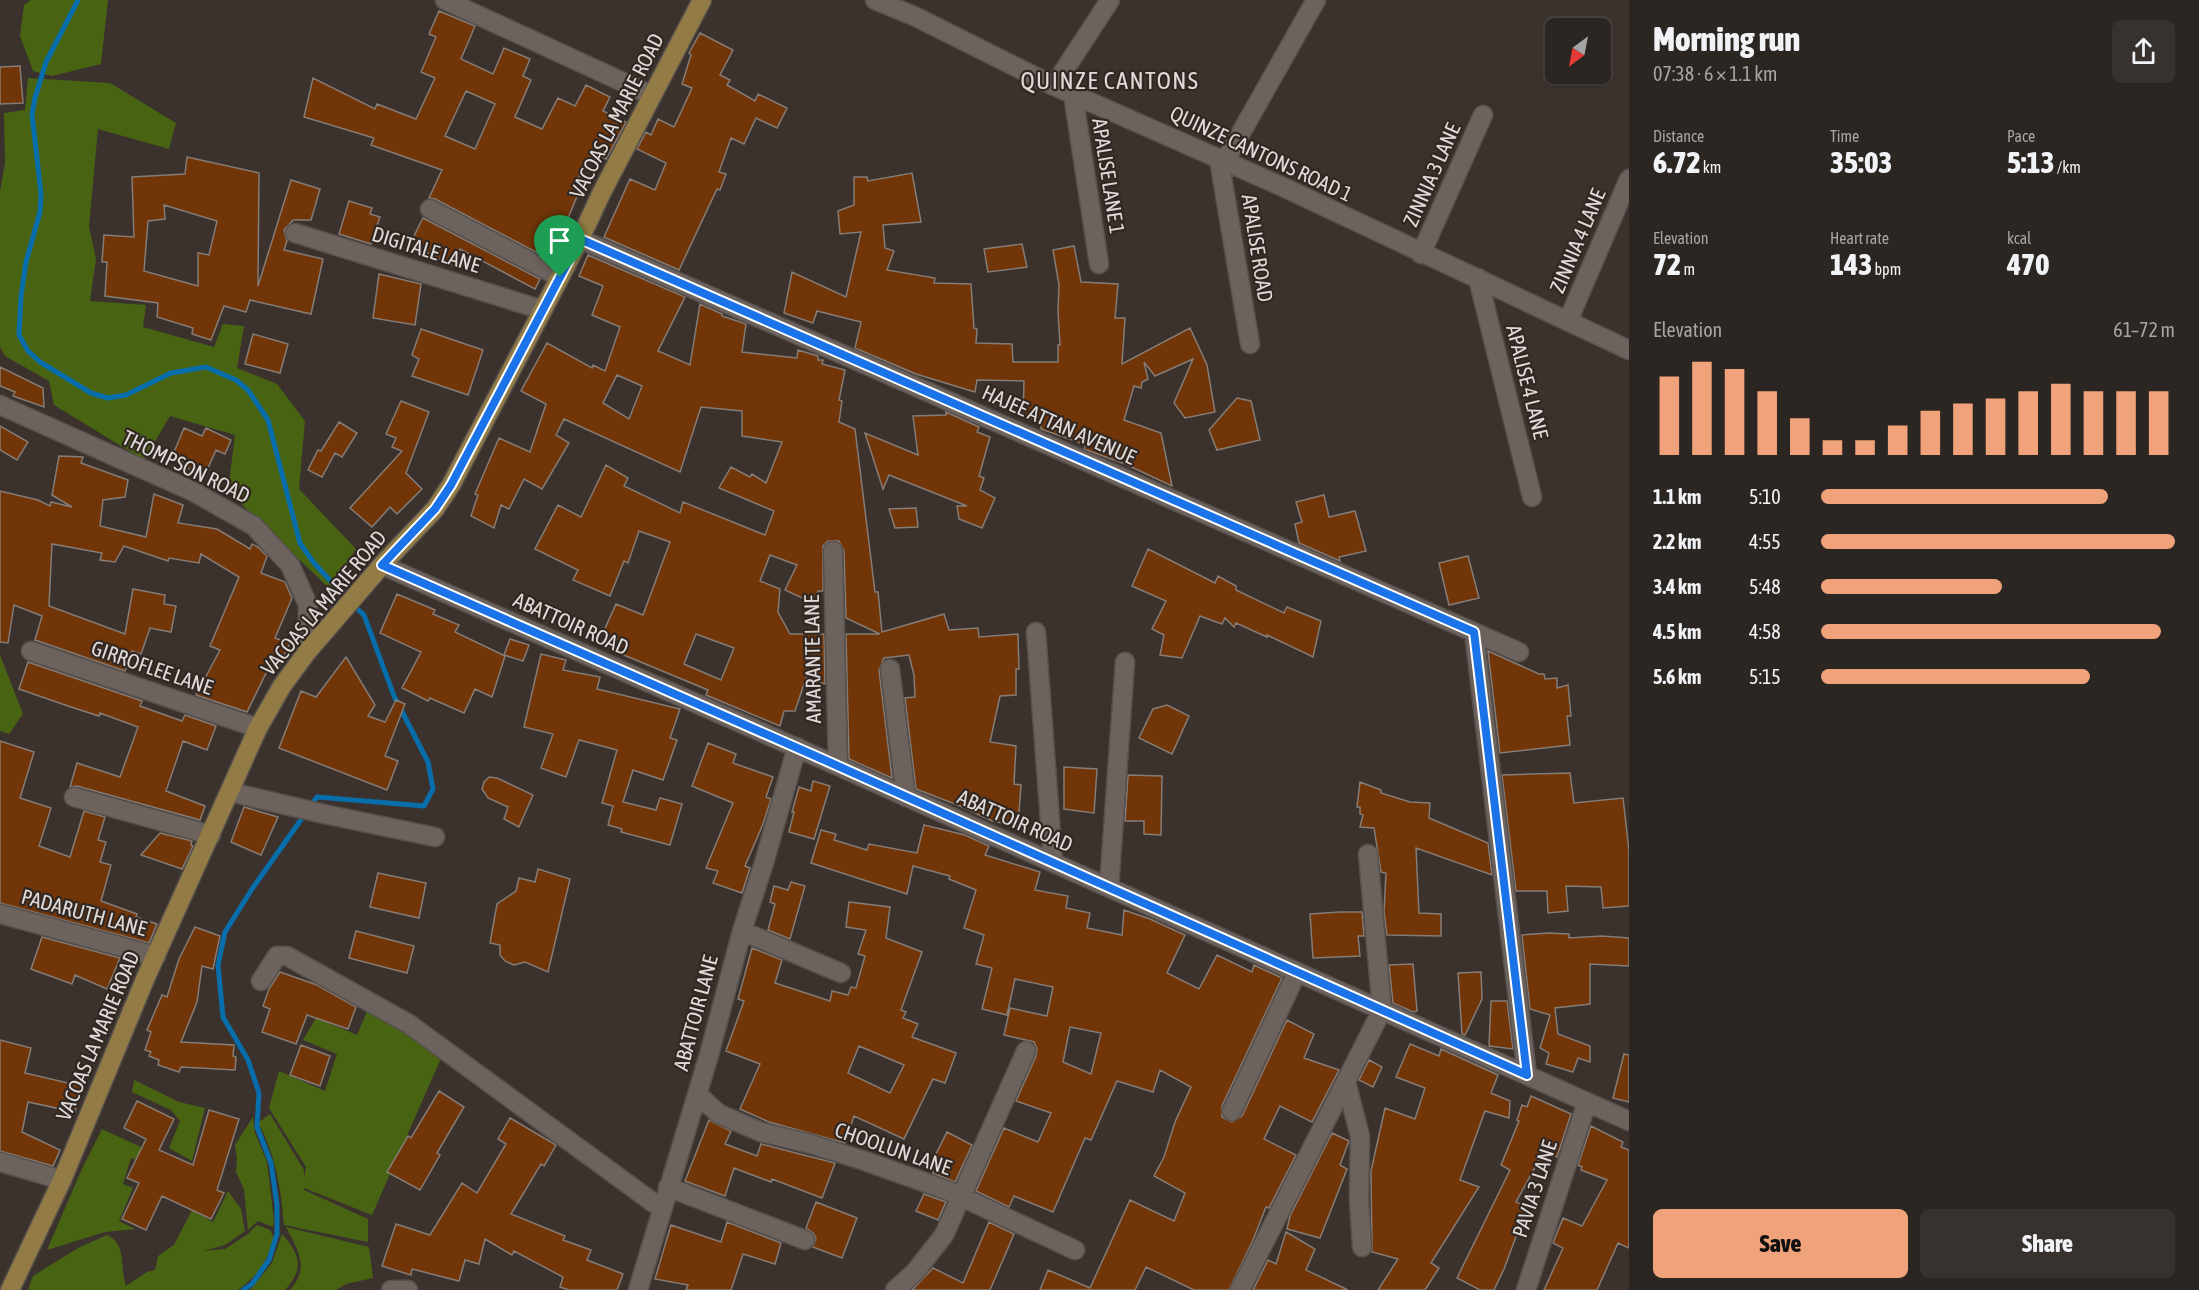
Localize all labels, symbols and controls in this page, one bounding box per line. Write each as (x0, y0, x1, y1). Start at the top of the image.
north arrow (1545, 18, 1611, 84)
map controls (1545, 18, 1611, 84)
text: Morning run (1653, 20, 1800, 58)
button: share (2112, 20, 2175, 83)
street label: VACOAS LA MARIE ROAD (564, 29, 668, 202)
text: 07:38 · 6 × 1.1 km (1653, 62, 1778, 85)
district label: QUINZE CANTONS (1021, 67, 1199, 94)
street label: QUINZE CANTONS ROAD 1 (1166, 100, 1356, 206)
street label: APALISE LANE 1 (1088, 116, 1130, 235)
street label: ZINNIA 3 LANE (1398, 119, 1465, 230)
text: Distance (1653, 127, 1704, 145)
text: Time (1830, 127, 1859, 145)
text: Pace (2007, 127, 2035, 145)
text: 6.72 (1653, 145, 1701, 179)
text: 35:03 (1830, 145, 1892, 179)
text: 5:13 (2007, 145, 2055, 179)
text: km (1701, 158, 1721, 176)
text: /km (2055, 158, 2081, 176)
street label: ZINNIA 4 LANE (1544, 185, 1610, 296)
street label: APALISE ROAD (1238, 192, 1278, 303)
pin (534, 215, 585, 277)
street label: DIGITALE LANE (369, 221, 483, 277)
icon: arrive (543, 224, 576, 257)
text: Elevation (1653, 229, 1708, 247)
text: Heart rate (1830, 229, 1889, 247)
text: kcal (2007, 229, 2031, 247)
text: 72 (1653, 247, 1681, 281)
text: 143 (1830, 247, 1872, 281)
text: 470 (2007, 247, 2049, 281)
text: m (1681, 260, 1695, 278)
text: bpm (1872, 260, 1901, 278)
text: Elevation (1653, 318, 1722, 341)
text: 61–72 m (2113, 318, 2175, 341)
street label: APALISE 4 LANE (1502, 322, 1554, 441)
street label: HAJEE ATTAN AVENUE (979, 379, 1140, 469)
street label: THOMPSON ROAD (119, 425, 254, 507)
text: 1.1 km (1653, 485, 1701, 508)
text: 5:10 (1749, 485, 1781, 508)
street label: VACOAS LA MARIE ROAD (256, 525, 391, 680)
text: 2.2 km (1653, 530, 1701, 553)
text: 4:55 (1749, 530, 1781, 553)
text: 3.4 km (1653, 575, 1701, 598)
text: 5:48 (1749, 575, 1781, 598)
street label: ABATTOIR ROAD (510, 587, 633, 659)
street label: AMARANTE LANE (799, 594, 825, 724)
text: 4.5 km (1653, 620, 1701, 643)
text: 4:58 (1749, 620, 1781, 643)
street label: GIRROFLEE LANE (89, 635, 216, 699)
text: 5.6 km (1653, 665, 1701, 688)
text: 5:15 (1749, 665, 1781, 688)
street label: ABATTOIR ROAD (954, 784, 1077, 856)
street label: PADARUTH LANE (19, 884, 150, 940)
street label: VACOAS LA MARIE ROAD (51, 947, 144, 1124)
street label: ABATTOIR LANE (668, 952, 722, 1073)
street label: CHOOLUN LANE (832, 1117, 955, 1179)
street label: PAVIA 3 LANE (1507, 1137, 1561, 1240)
button: Save (1653, 1209, 1908, 1278)
button: Share (1920, 1209, 2175, 1278)

